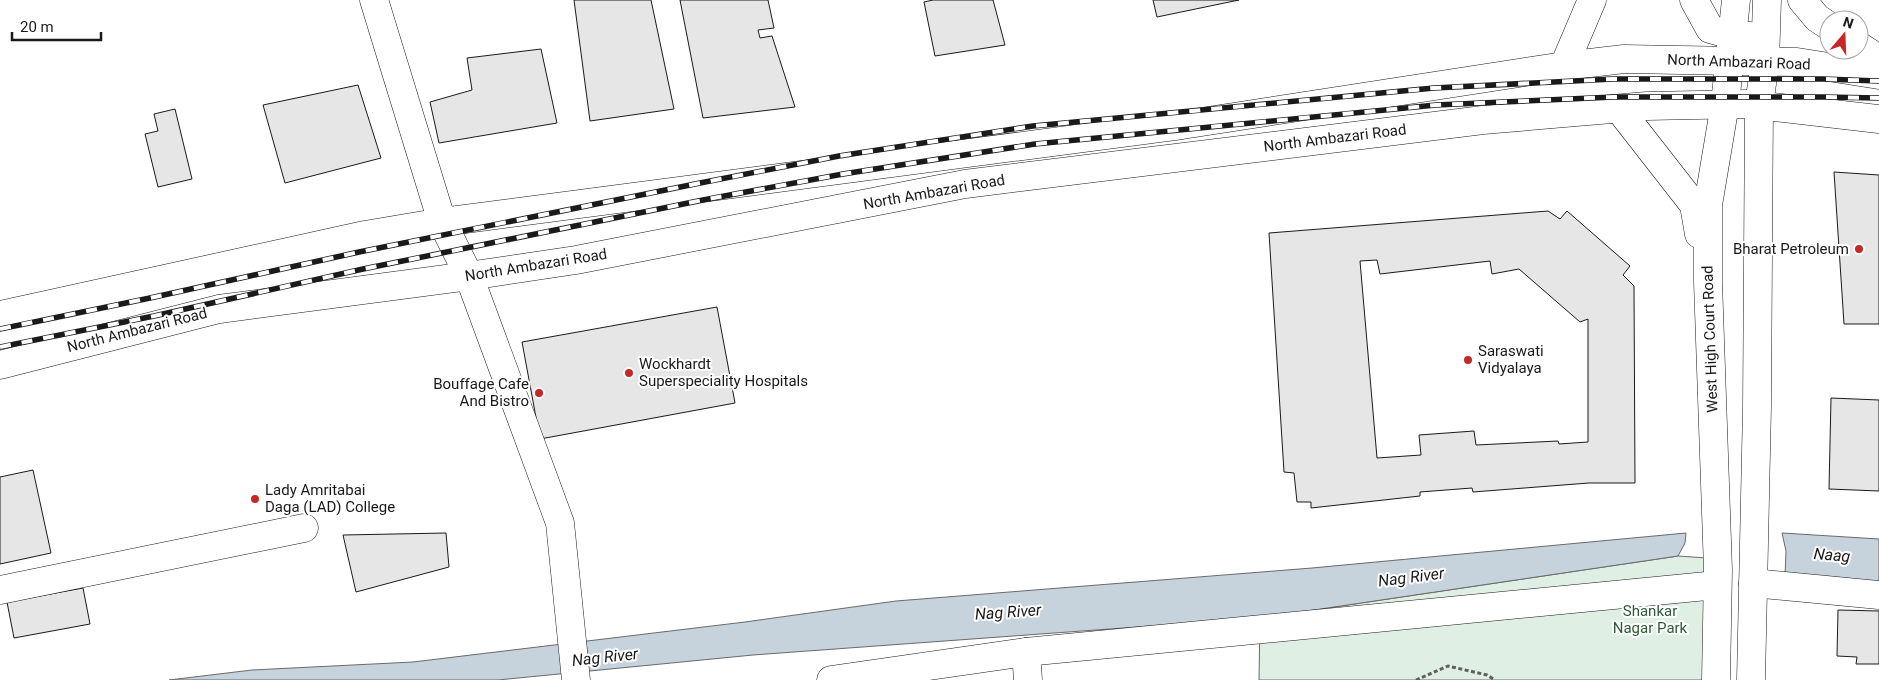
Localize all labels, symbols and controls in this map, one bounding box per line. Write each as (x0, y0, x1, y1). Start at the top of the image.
scale bar (12, 10, 101, 42)
north arrow (1819, 10, 1869, 60)
text: N (1841, 14, 1856, 32)
text: 20 m (20, 18, 54, 36)
street label: North Ambazari Road (1667, 50, 1811, 74)
street label: North Ambazari Road (1263, 120, 1407, 156)
street label: North Ambazari Road (862, 171, 1006, 213)
place label: Bharat Petroleum (1733, 240, 1849, 258)
marker: Bharat Petroleum (1853, 243, 1865, 255)
street label: North Ambazari Road (464, 245, 608, 285)
street label: West High Court Road (1698, 265, 1722, 413)
street label: North Ambazari Road (65, 304, 209, 356)
place label: Saraswati Vidyalaya (1478, 342, 1544, 377)
marker: Saraswati Vidyalaya (1462, 354, 1474, 366)
place label: Wockhardt Superspeciality Hospitals (639, 355, 808, 390)
marker: Wockhardt Superspeciality Hospitals (623, 367, 635, 379)
place label: Bouffage Cafe And Bistro (433, 375, 529, 410)
marker: Bouffage Cafe And Bistro (533, 387, 545, 399)
place label: Lady Amritabai Daga (LAD) College (265, 481, 395, 516)
marker: Lady Amritabai Daga (LAD) College (249, 493, 261, 505)
water label: Naag (1813, 544, 1851, 566)
water label: Nag River (1377, 563, 1446, 590)
water label: Nag River (974, 600, 1043, 624)
park label: Shankar Nagar Park (1613, 602, 1688, 637)
water label: Nag River (571, 644, 640, 670)

